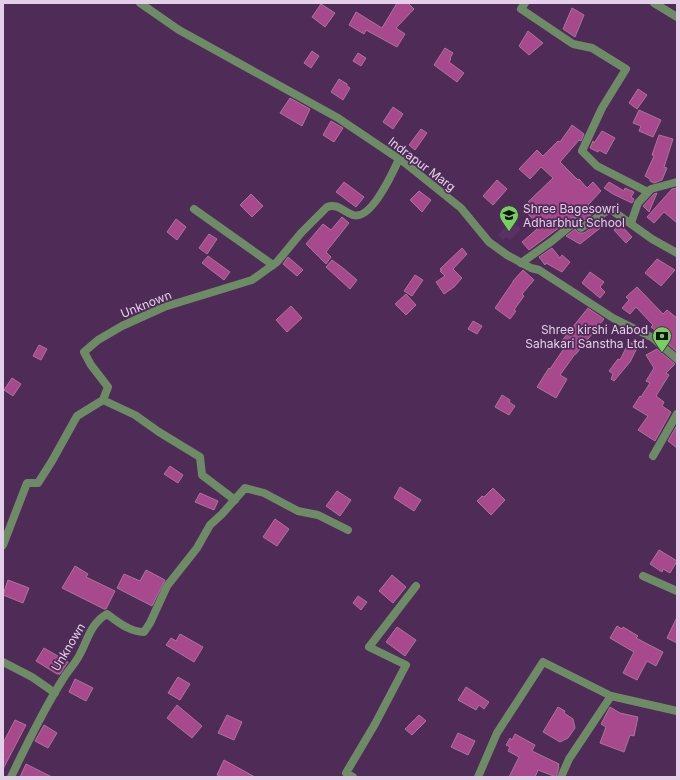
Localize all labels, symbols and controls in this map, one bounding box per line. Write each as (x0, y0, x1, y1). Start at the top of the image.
street label: Indrapur Marg (385, 134, 459, 194)
place label: Shree Bagesowri Adharbhut School (523, 201, 625, 230)
school or university icon: Shree Bagesowri Adharbhut School (498, 204, 520, 232)
street label: Unknown (118, 287, 174, 321)
place label: Shree kirshi Aabod Sahakari Sanstha Ltd. (525, 322, 648, 351)
bank icon: Shree kirshi Aabod Sahakari Sanstha Ltd. (651, 325, 673, 353)
street label: Unknown (48, 620, 88, 674)

